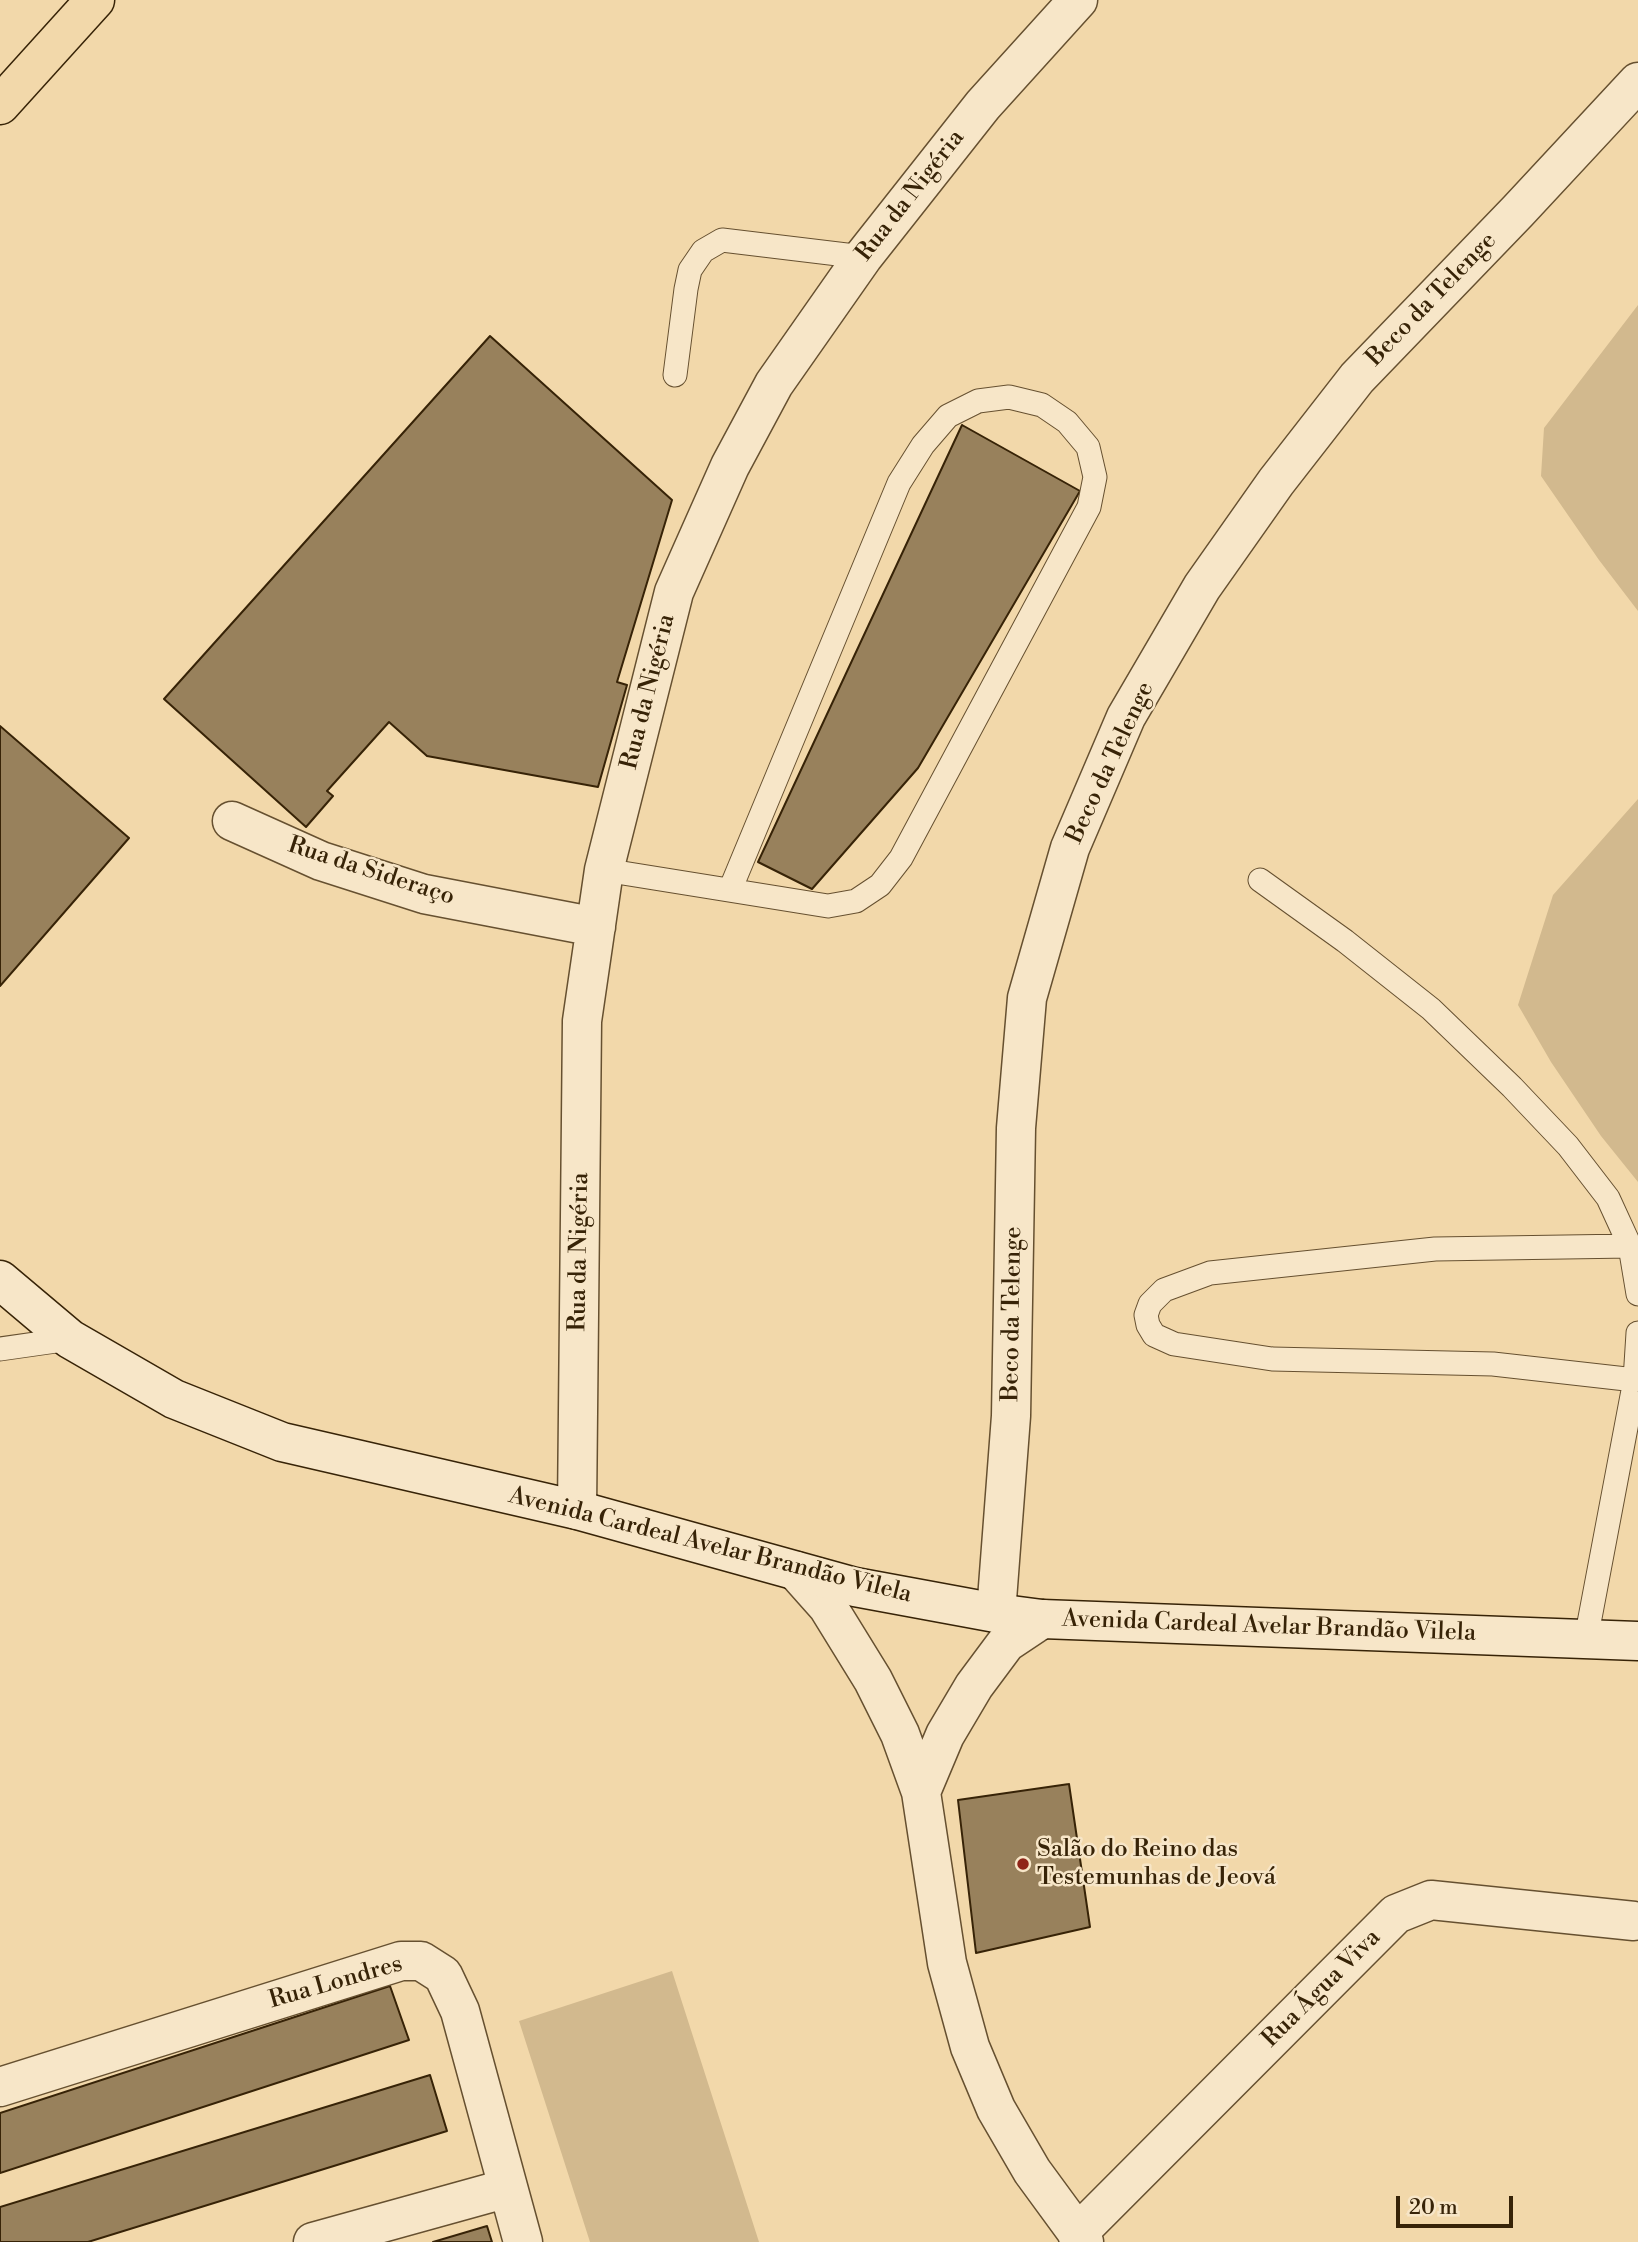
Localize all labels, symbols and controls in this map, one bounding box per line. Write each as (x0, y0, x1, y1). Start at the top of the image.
street label: Rua da Nigéria (851, 124, 971, 268)
street label: Beco da Telenge (1361, 227, 1503, 373)
street label: Rua da Nigéria (616, 611, 682, 773)
street label: Beco da Telenge (1061, 678, 1161, 848)
street label: Rua da Sideraço (284, 831, 458, 913)
street label: Rua da Nigéria (564, 1172, 596, 1332)
street label: Beco da Telenge (997, 1226, 1029, 1402)
street label: Avenida Cardeal Avelar Brandão Vilela (506, 1482, 914, 1610)
street label: Avenida Cardeal Avelar Brandão Vilela (1062, 1605, 1476, 1649)
place label: Salão do Reino das Testemunhas de Jeová (1037, 1836, 1276, 1892)
marker: Salão do Reino das Testemunhas de Jeová (1015, 1856, 1031, 1872)
street label: Rua Água Viva (1257, 1924, 1387, 2054)
street label: Rua Londres (266, 1950, 406, 2016)
scale bar (1400, 2182, 1517, 2226)
text: 20 m (1409, 2195, 1458, 2221)

